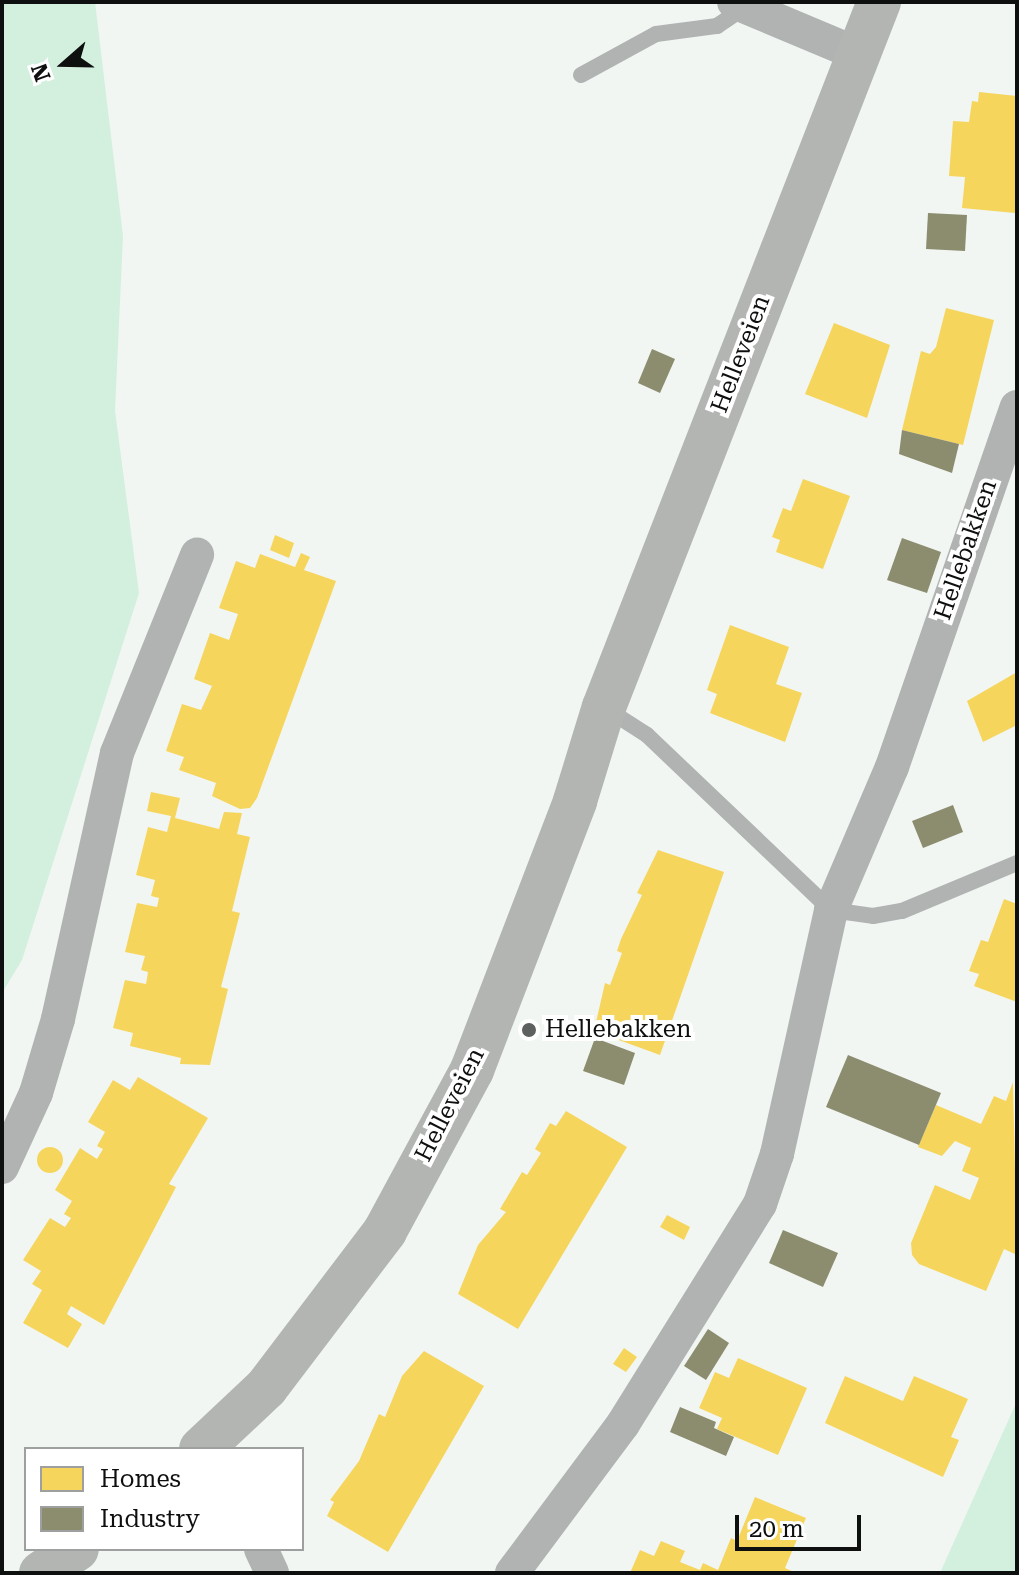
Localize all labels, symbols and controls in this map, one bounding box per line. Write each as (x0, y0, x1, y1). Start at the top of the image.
north arrow (24, 24, 104, 104)
text: N (26, 60, 56, 85)
street label: Helleveien (705, 291, 777, 417)
street label: Hellebakken (929, 476, 1003, 624)
place label: Hellebakken (545, 1016, 691, 1044)
marker: Hellebakken (520, 1021, 538, 1039)
street label: Helleveien (409, 1044, 491, 1166)
legend (24, 1447, 304, 1551)
text: Homes (100, 1465, 181, 1493)
scale bar (739, 1499, 865, 1549)
text: Industry (100, 1505, 200, 1533)
text: 20 m (749, 1515, 804, 1543)

